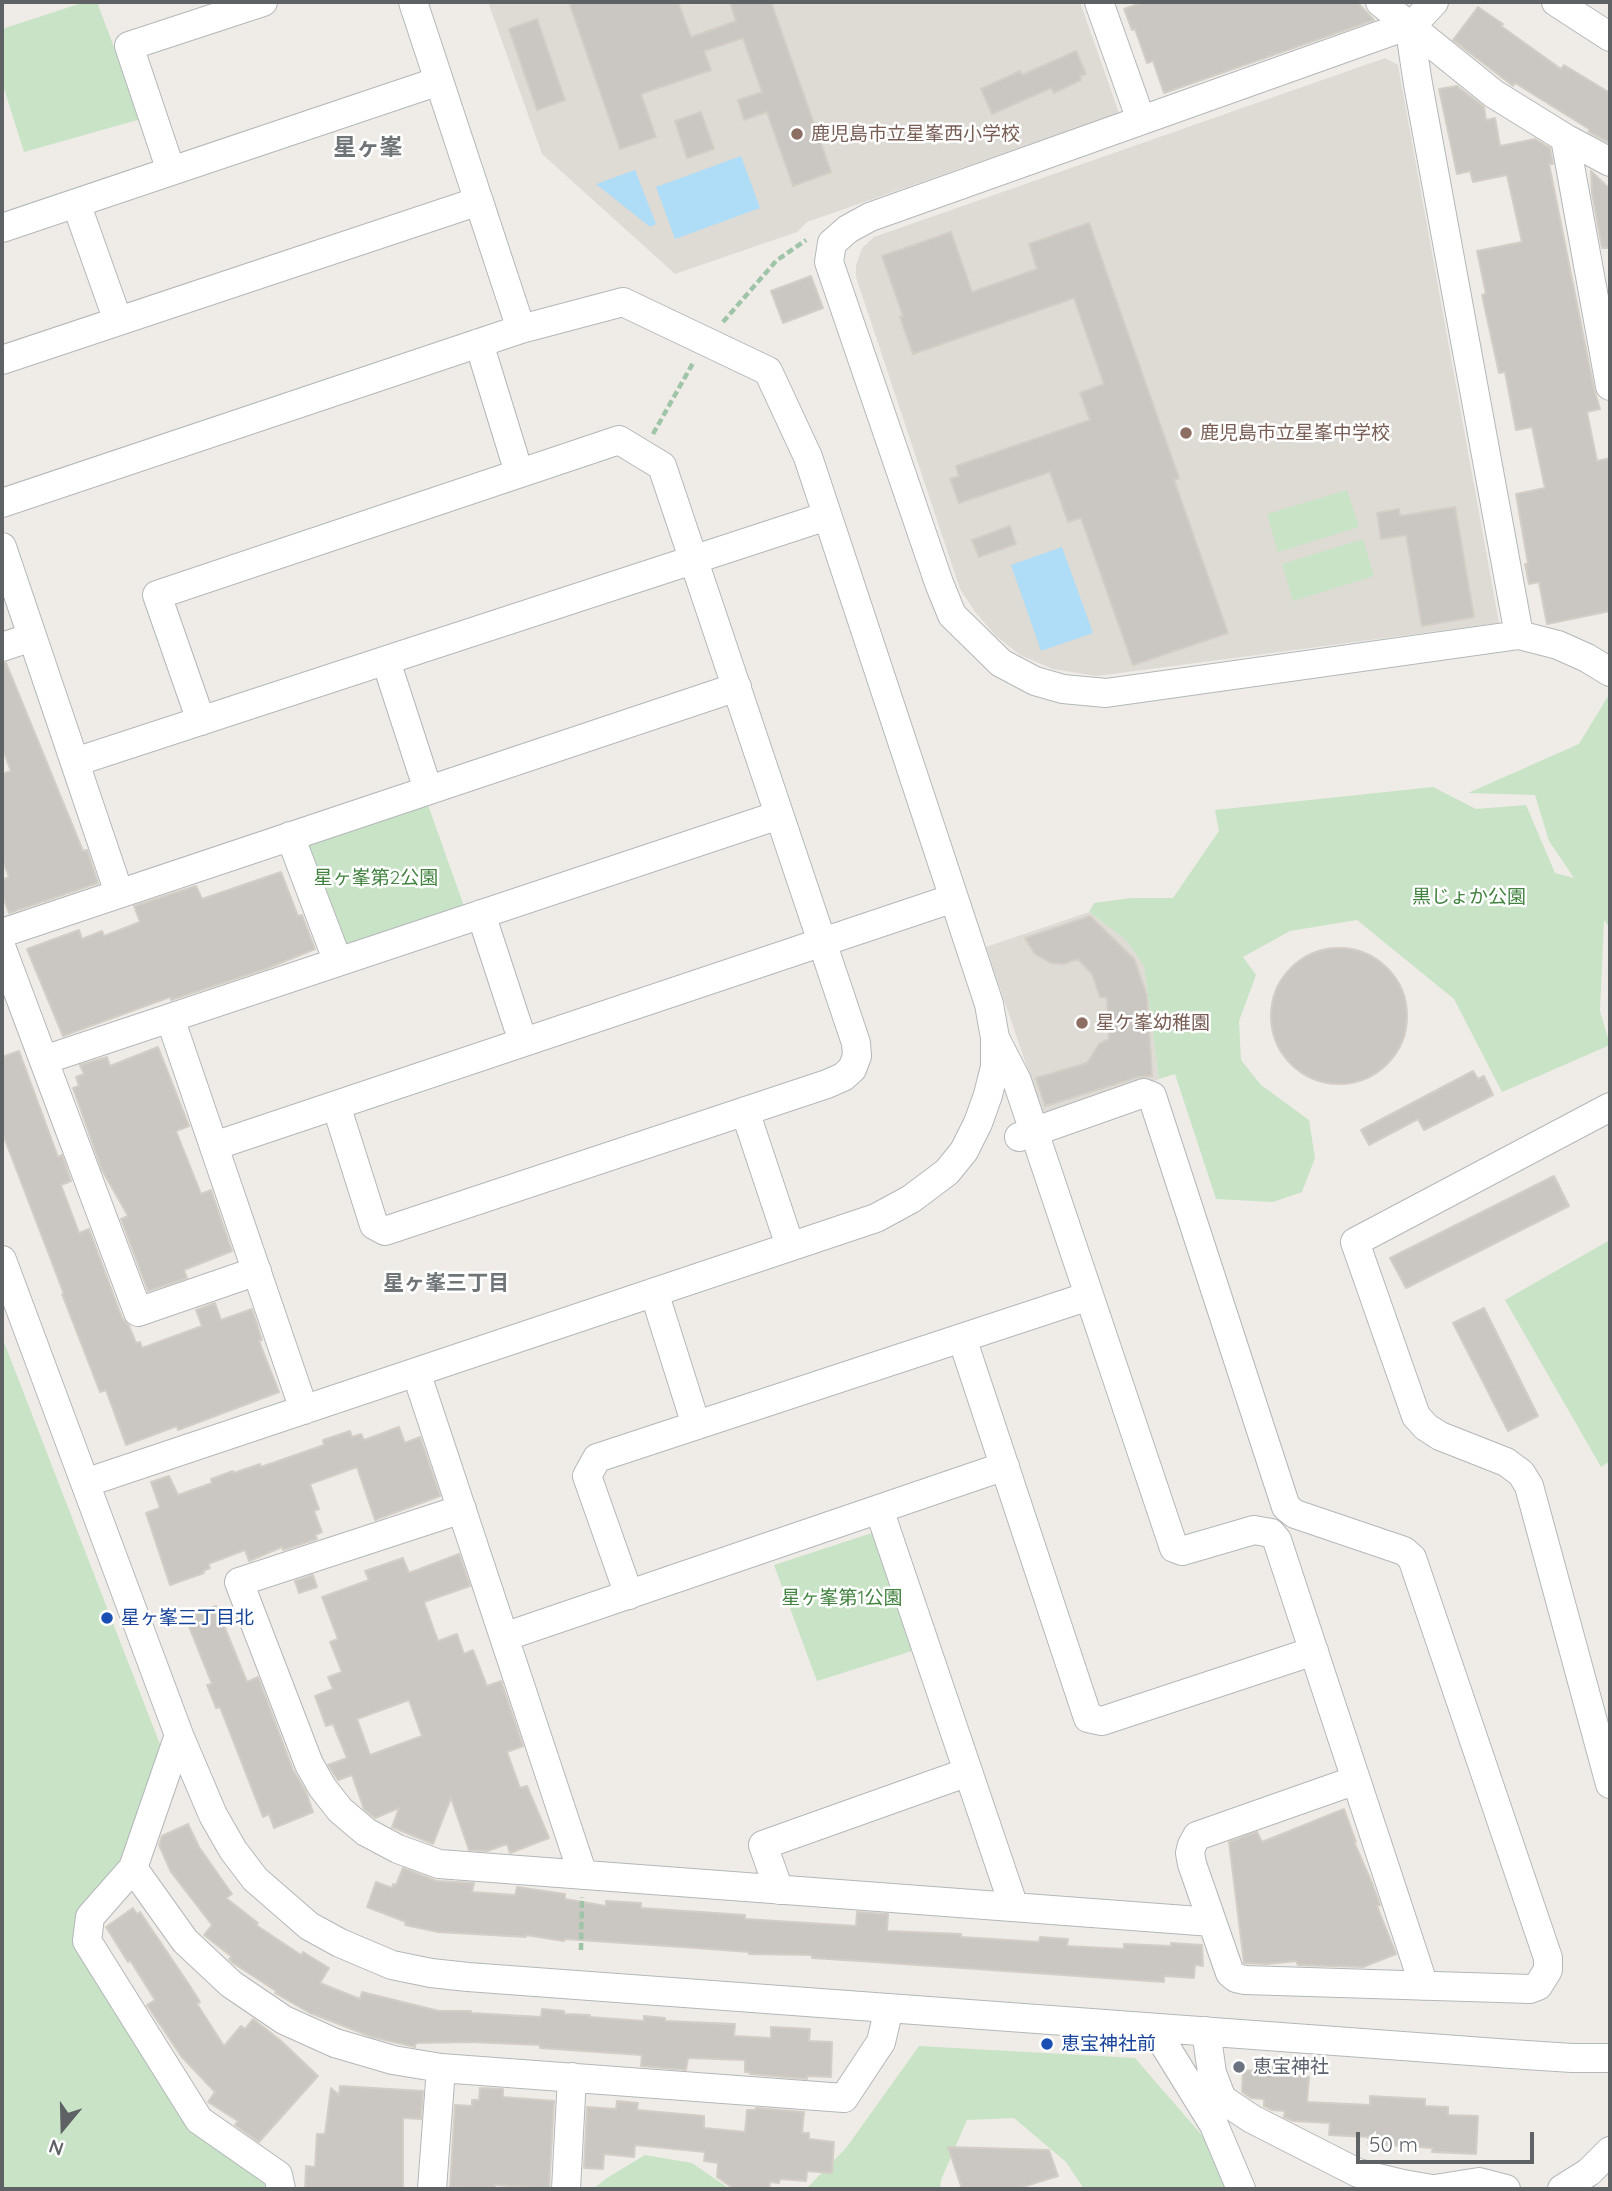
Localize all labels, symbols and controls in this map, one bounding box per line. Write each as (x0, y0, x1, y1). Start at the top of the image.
place label: 鹿児島市立星峯西小学校 (811, 123, 1020, 145)
marker: 鹿児島市立星峯西小学校 (789, 126, 805, 142)
district label: 星ヶ峯 (334, 134, 402, 162)
place label: 鹿児島市立星峯中学校 (1200, 422, 1390, 444)
marker: 鹿児島市立星峯中学校 (1178, 425, 1194, 441)
park label: 星ヶ峯第2公園 (314, 867, 438, 889)
park label: 黒じょか公園 (1412, 886, 1526, 908)
place label: 星ケ峯幼稚園 (1096, 1012, 1210, 1034)
marker: 星ケ峯幼稚園 (1074, 1015, 1090, 1031)
district label: 星ヶ峯三丁目 (383, 1271, 509, 1297)
park label: 星ヶ峯第1公園 (781, 1587, 903, 1609)
place label: 星ヶ峯三丁目北 (121, 1607, 254, 1629)
marker: 星ヶ峯三丁目北 (99, 1610, 115, 1626)
place label: 恵宝神社前 (1061, 2033, 1156, 2055)
marker: 恵宝神社前 (1039, 2036, 1055, 2052)
place label: 恵宝神社 (1253, 2056, 1329, 2078)
marker: 恵宝神社 (1231, 2059, 1247, 2075)
north arrow (28, 2093, 98, 2163)
scale bar (1360, 2118, 1538, 2162)
text: 50 m (1369, 2131, 1418, 2157)
text: N (46, 2134, 67, 2161)

